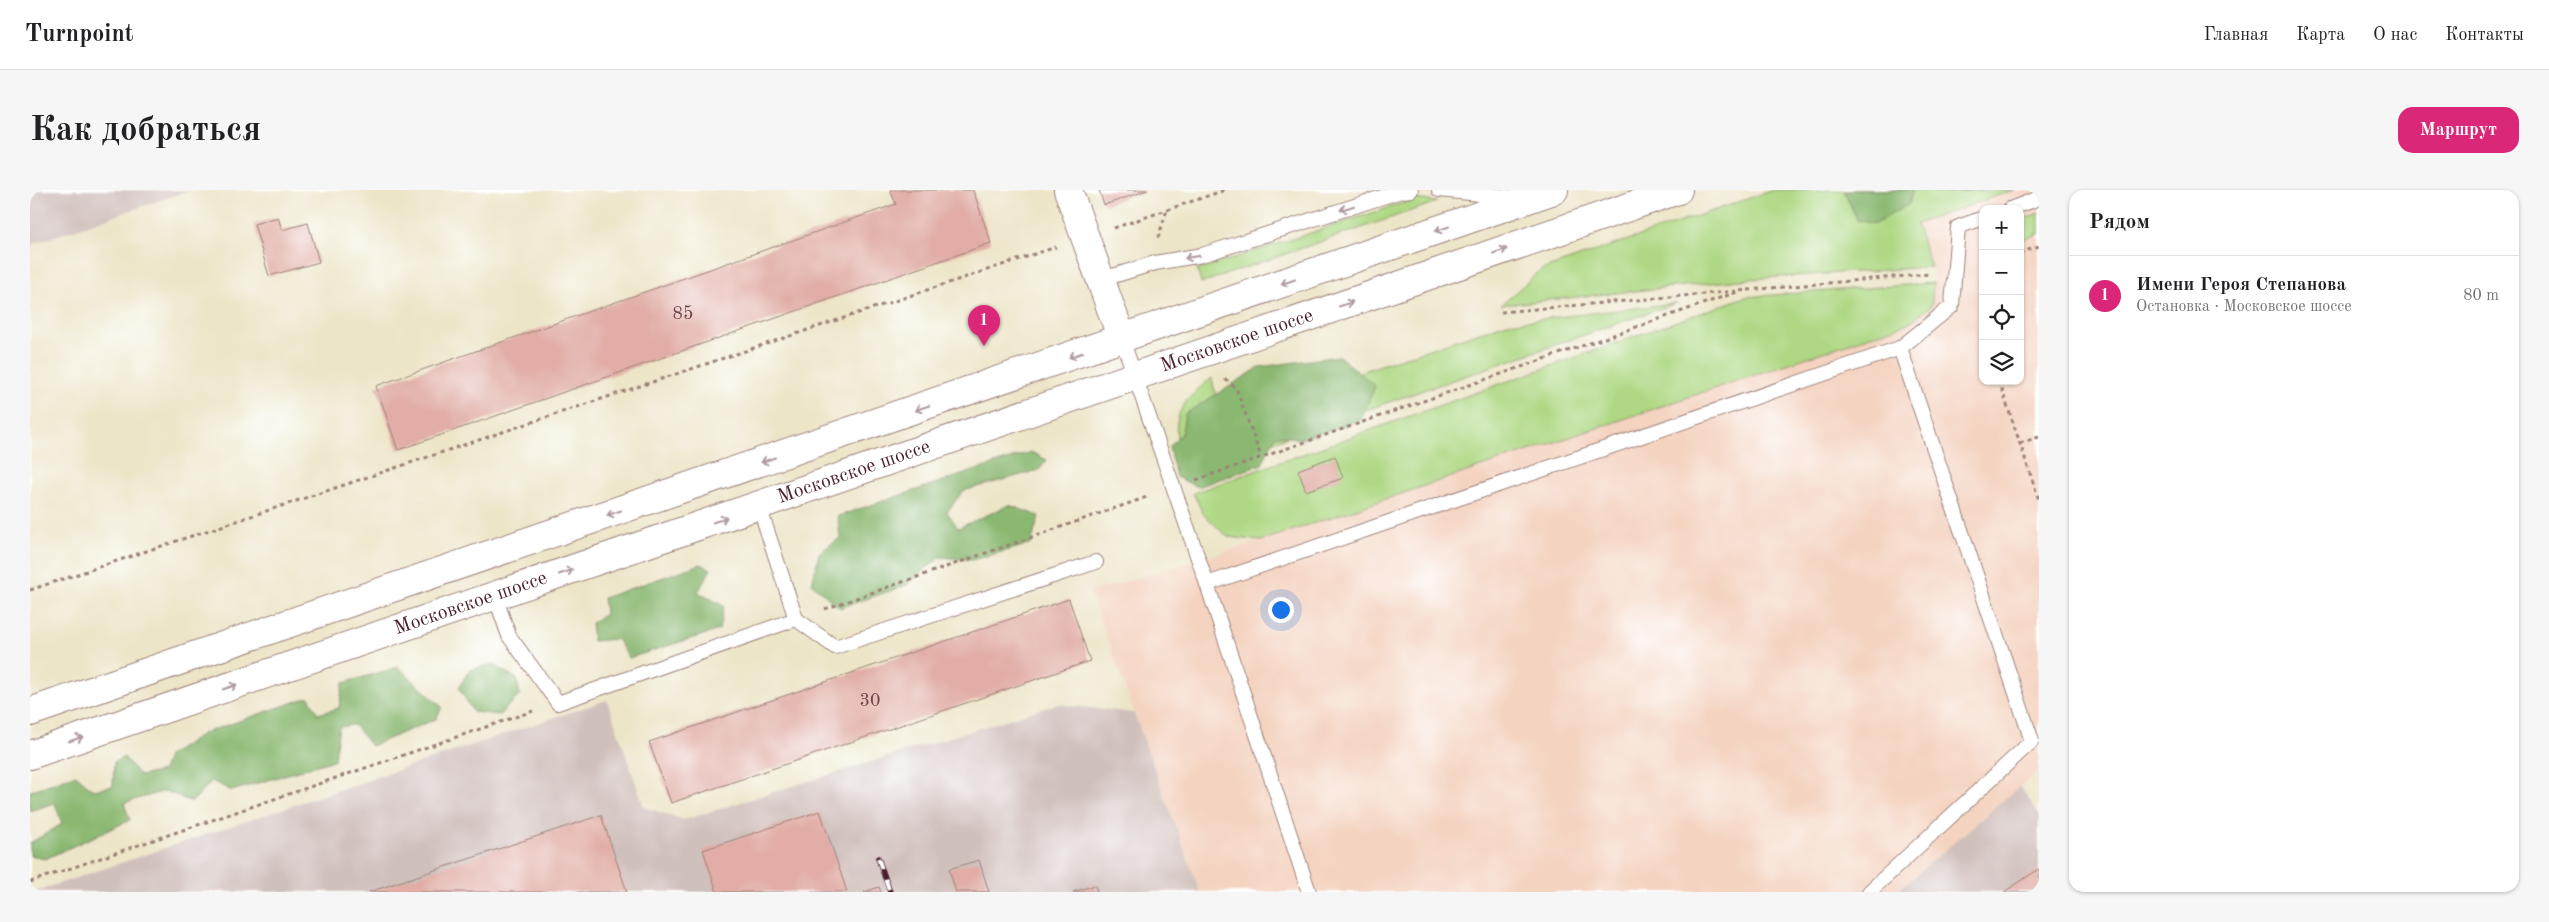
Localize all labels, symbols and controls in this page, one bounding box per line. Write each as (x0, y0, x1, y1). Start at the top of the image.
text: Turnpoint (25, 23, 133, 47)
text: Главная (2204, 26, 2268, 44)
text: Карта (2296, 26, 2345, 44)
text: О нас (2373, 26, 2417, 44)
text: Контакты (2445, 26, 2524, 44)
button: Маршрут (2398, 107, 2519, 153)
text: Как добраться (30, 113, 261, 148)
one-way arrow (1339, 204, 1355, 214)
map controls (1979, 205, 2024, 385)
button: + (1979, 205, 2024, 250)
text: Рядом (2089, 212, 2150, 233)
one-way arrow (1434, 225, 1450, 234)
one-way arrow (1492, 246, 1507, 255)
button: − (1979, 250, 2024, 295)
one-way arrow (1185, 253, 1201, 263)
text: Имени Героя Степанова (2136, 276, 2346, 295)
one-way arrow (1281, 278, 1296, 287)
text: 1 (2100, 288, 2110, 304)
text: 80 m (2463, 288, 2499, 304)
button: locate (1979, 295, 2024, 340)
one-way arrow (1338, 299, 1354, 308)
text: Остановка · Московское шоссе (2136, 299, 2352, 315)
house number: 85 (673, 305, 693, 323)
pin: 1 (968, 305, 1000, 346)
street label: Московское шоссе (1158, 306, 1316, 377)
button: layers (1979, 340, 2024, 385)
one-way arrow (1068, 351, 1084, 360)
one-way arrow (915, 404, 930, 413)
street label: Московское шоссе (775, 437, 933, 508)
one-way arrow (761, 456, 776, 465)
one-way arrow (607, 508, 623, 518)
one-way arrow (711, 514, 727, 524)
one-way arrow (558, 567, 573, 576)
street label: Московское шоссе (392, 568, 550, 639)
your location (1268, 597, 1294, 623)
one-way arrow (222, 682, 237, 691)
house number: 30 (860, 692, 880, 710)
one-way arrow (68, 734, 84, 744)

